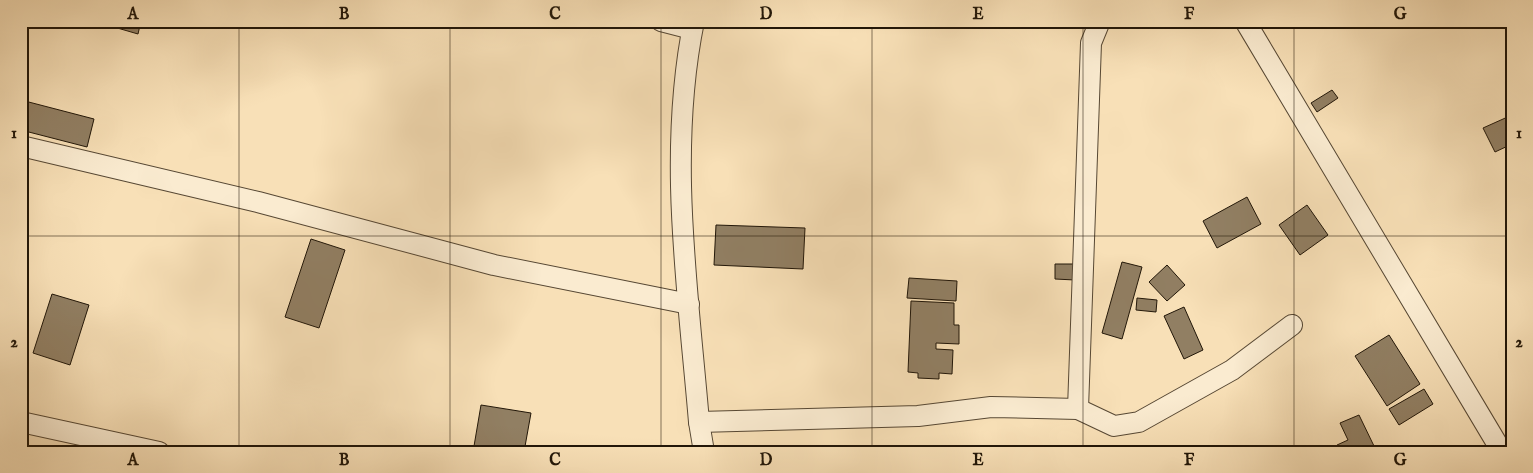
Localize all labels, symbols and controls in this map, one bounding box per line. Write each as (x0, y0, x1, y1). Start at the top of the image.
text: A (127, 5, 140, 25)
text: B (339, 5, 350, 25)
text: C (549, 5, 561, 25)
text: D (760, 5, 773, 25)
text: E (972, 5, 984, 25)
text: F (1184, 5, 1195, 25)
text: G (1394, 5, 1407, 25)
text: 1 (11, 124, 17, 144)
text: 1 (1516, 124, 1522, 144)
text: 2 (10, 333, 18, 353)
text: 2 (1515, 333, 1523, 353)
text: A (127, 451, 140, 471)
text: B (339, 451, 350, 471)
text: C (549, 451, 561, 471)
text: D (760, 451, 773, 471)
text: E (972, 451, 984, 471)
text: F (1184, 451, 1195, 471)
text: G (1394, 451, 1407, 471)

